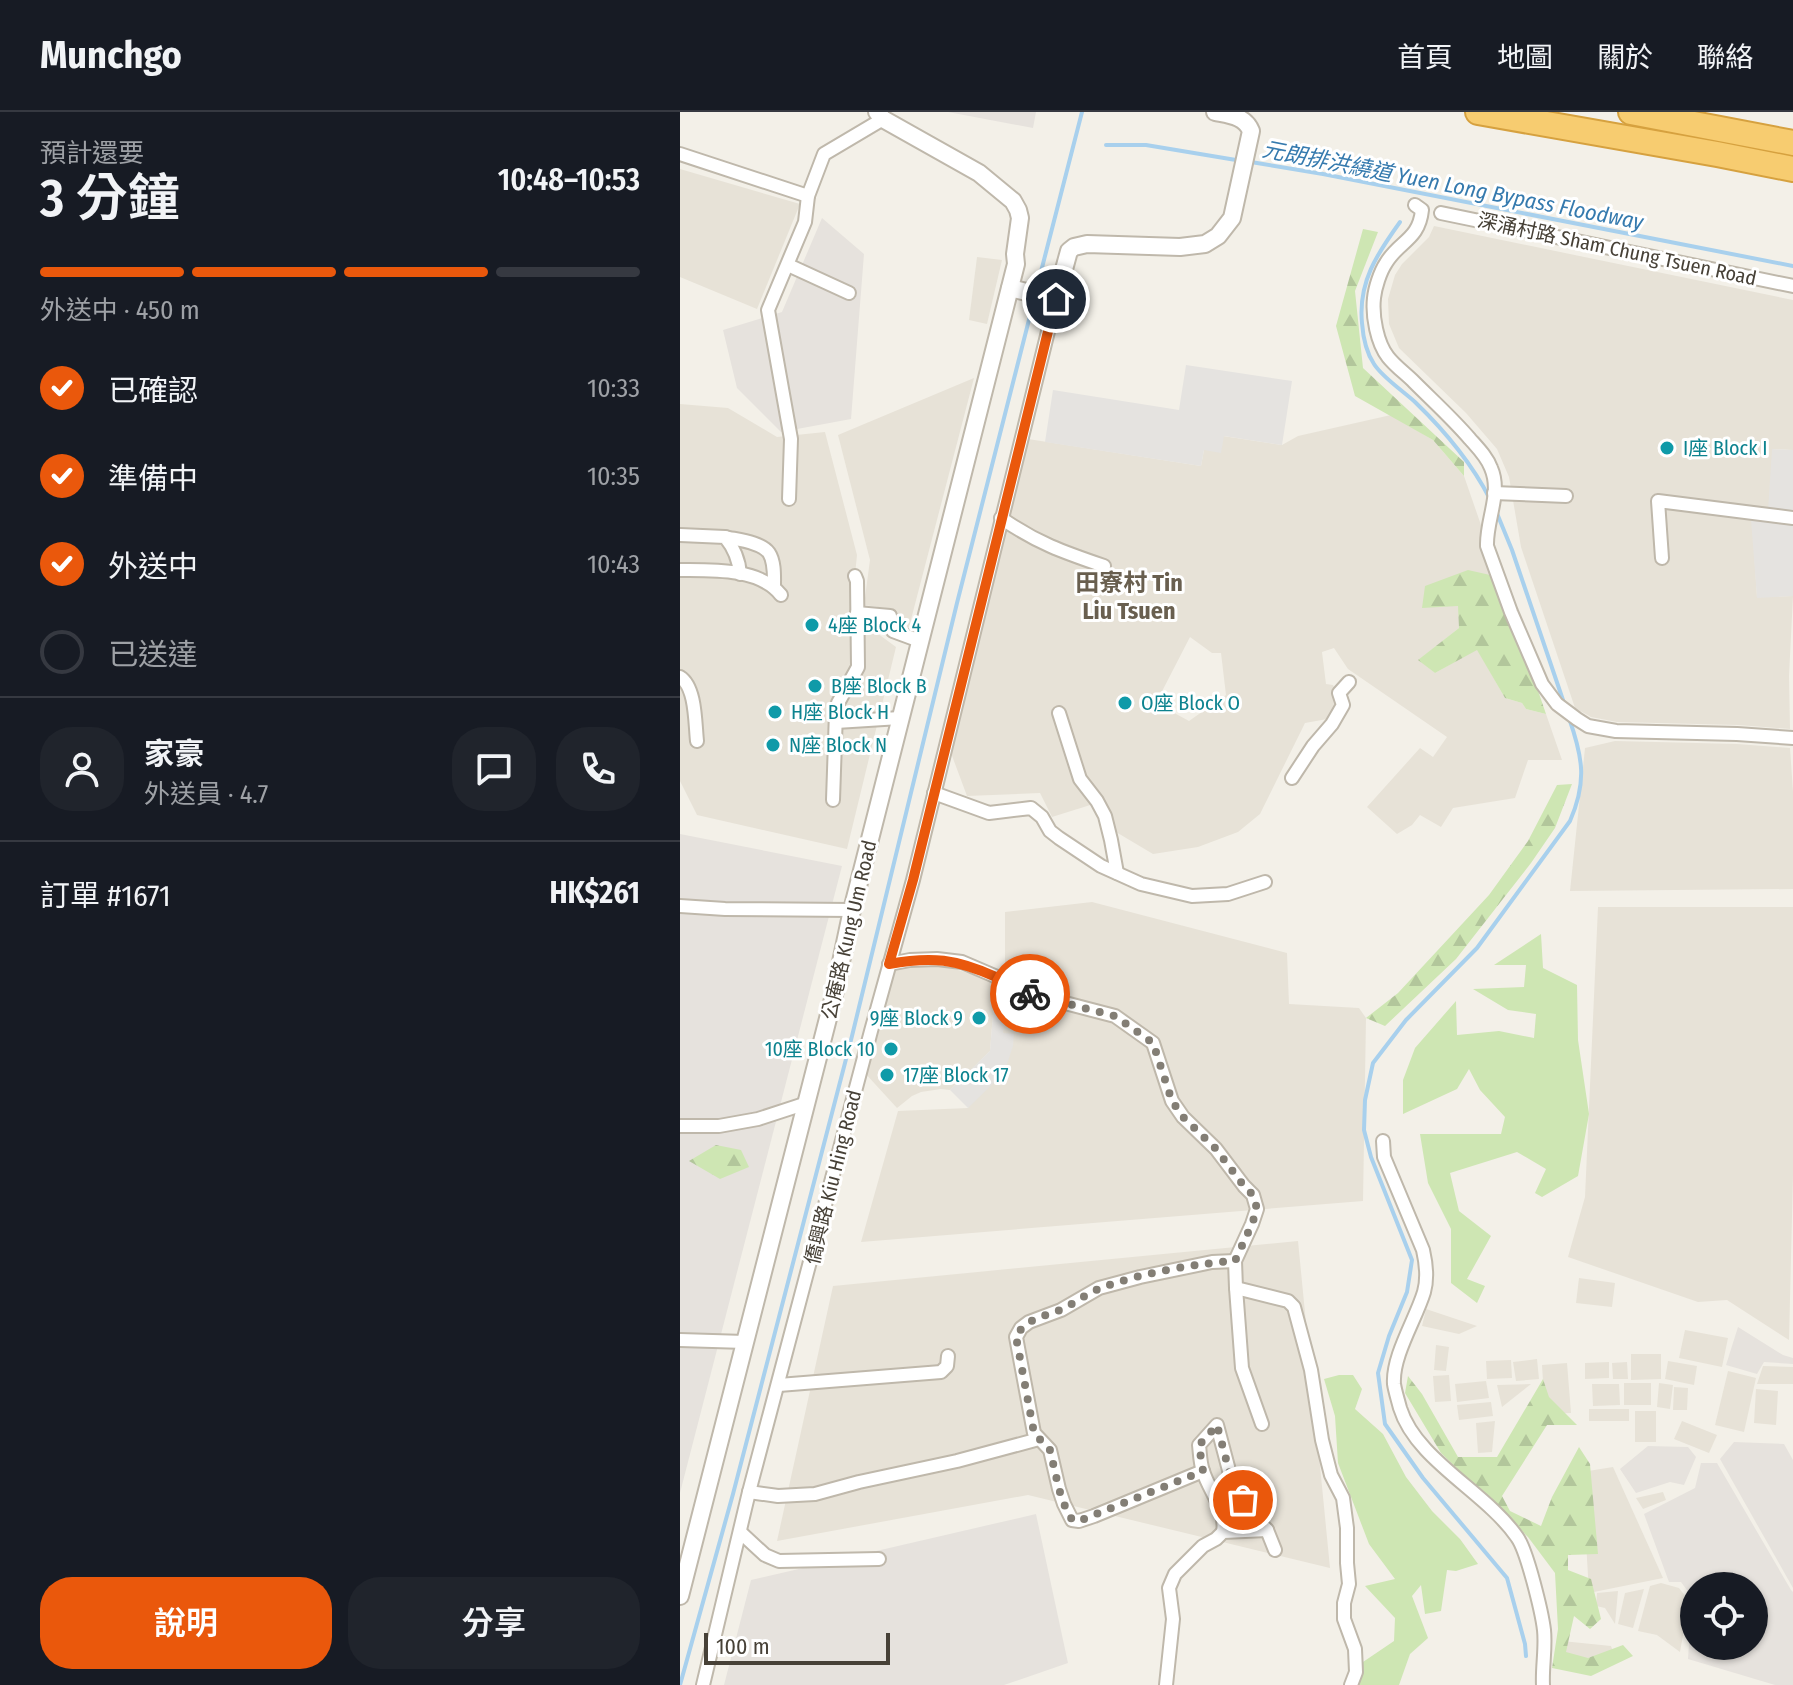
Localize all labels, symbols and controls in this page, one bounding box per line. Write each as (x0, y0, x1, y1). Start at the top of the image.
text: Munchgo (40, 32, 182, 78)
text: 首頁 (1397, 41, 1453, 74)
text: 地圖 (1497, 41, 1553, 74)
text: 關於 (1597, 41, 1653, 74)
text: 聯絡 (1697, 41, 1753, 74)
water label: 元朗排洪繞道 Yuen Long Bypass Floodway (1260, 135, 1647, 236)
text: 預計還要 (40, 138, 144, 169)
text: 10:48–10:53 (498, 162, 640, 198)
text: 3 分鐘 (40, 167, 180, 230)
street label: 深涌村路 Sham Chung Tsuen Road (1475, 208, 1759, 290)
pin (1022, 265, 1090, 333)
icon: home (1034, 277, 1078, 321)
text: 外送中 · 450 m (40, 295, 200, 326)
icon: check (40, 366, 84, 410)
text: 已確認 (108, 373, 198, 409)
text: 10:33 (587, 373, 640, 404)
place label: I座 Block I (1683, 436, 1767, 460)
marker: I座 Block I (1658, 439, 1676, 457)
icon: check (40, 454, 84, 498)
text: 準備中 (108, 461, 198, 497)
text: 10:35 (587, 461, 640, 492)
icon: check (40, 542, 84, 586)
text: 外送中 (108, 549, 198, 585)
text: 10:43 (587, 549, 640, 580)
district label: 田寮村 Tin Liu Tsuen (1075, 569, 1183, 625)
place label: 4座 Block 4 (828, 613, 922, 637)
marker: 4座 Block 4 (803, 616, 821, 634)
text: 已送達 (108, 637, 198, 673)
place label: B座 Block B (831, 674, 927, 698)
marker: B座 Block B (806, 677, 824, 695)
place label: O座 Block O (1141, 691, 1240, 715)
marker: O座 Block O (1116, 694, 1134, 712)
place label: H座 Block H (791, 700, 889, 724)
marker: H座 Block H (766, 703, 784, 721)
button: person (40, 727, 124, 811)
button: chat (452, 727, 536, 811)
button: phone (556, 727, 640, 811)
place label: N座 Block N (789, 733, 887, 757)
text: 家豪 (144, 736, 204, 772)
marker: N座 Block N (764, 736, 782, 754)
text: 外送員 · 4.7 (144, 779, 268, 810)
street label: 公庵路 Kung Um Road (817, 838, 881, 1022)
text: HK$261 (549, 875, 640, 911)
text: 訂單 #1671 (40, 878, 171, 914)
courier (990, 954, 1070, 1034)
icon: bike (1008, 972, 1052, 1016)
place label: 9座 Block 9 (870, 1006, 963, 1030)
marker: 9座 Block 9 (970, 1009, 988, 1027)
place label: 10座 Block 10 (765, 1037, 875, 1061)
marker: 10座 Block 10 (882, 1040, 900, 1058)
place label: 17座 Block 17 (903, 1063, 1009, 1087)
marker: 17座 Block 17 (878, 1066, 896, 1084)
street label: 僑興路 Kiu Hing Road (800, 1087, 866, 1267)
pin (1209, 1466, 1277, 1534)
icon: bag (1221, 1478, 1265, 1522)
map controls (1680, 1572, 1768, 1660)
button: locate (1680, 1572, 1768, 1660)
button: 說明 (40, 1577, 332, 1669)
button: 分享 (348, 1577, 640, 1669)
scale bar (704, 1629, 890, 1665)
text: 100 m (716, 1633, 770, 1660)

